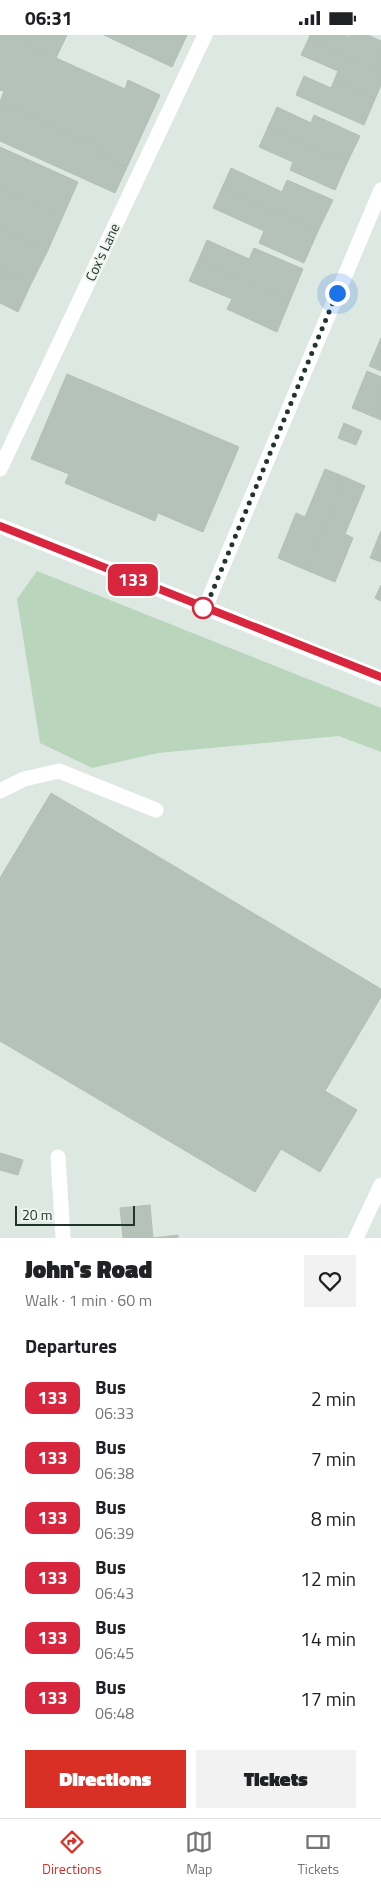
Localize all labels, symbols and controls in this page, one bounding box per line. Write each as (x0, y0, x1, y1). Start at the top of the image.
text: 06:31 (25, 3, 72, 32)
street label: Cox's Lane (79, 220, 125, 284)
your location (325, 281, 350, 306)
line badge: 133 (104, 564, 162, 596)
text: 133 (118, 566, 148, 593)
unlabelled marker (192, 597, 214, 619)
scale bar (15, 1203, 135, 1226)
text: 20 m (22, 1204, 52, 1225)
text: John's Road (25, 1251, 152, 1287)
button: heart (304, 1255, 356, 1307)
text: Walk · 1 min · 60 m (25, 1288, 152, 1312)
text: Departures (25, 1331, 117, 1360)
text: Bus (95, 1372, 126, 1401)
text: 133 (37, 1384, 68, 1411)
text: 2 min (311, 1384, 356, 1413)
text: 06:33 (95, 1401, 134, 1425)
text: Bus (95, 1432, 126, 1461)
text: 133 (37, 1444, 68, 1471)
text: 7 min (311, 1444, 356, 1473)
text: 06:38 (95, 1461, 134, 1485)
text: Bus (95, 1492, 126, 1521)
text: 133 (37, 1504, 68, 1531)
text: 8 min (311, 1504, 356, 1533)
text: 06:39 (95, 1521, 134, 1545)
text: Bus (95, 1552, 126, 1581)
text: 133 (37, 1564, 68, 1591)
text: 12 min (300, 1564, 356, 1593)
text: 06:43 (95, 1581, 134, 1605)
text: Bus (95, 1612, 126, 1641)
text: 133 (37, 1624, 68, 1651)
text: 14 min (300, 1624, 356, 1653)
text: 06:45 (95, 1641, 134, 1665)
text: Bus (95, 1672, 126, 1701)
text: 133 (37, 1684, 68, 1711)
text: 17 min (300, 1684, 356, 1713)
text: 06:48 (95, 1701, 134, 1725)
button: Directions (25, 1750, 186, 1808)
button: Tickets (196, 1750, 356, 1808)
tab: Directions (42, 1828, 101, 1879)
tab: Map (185, 1828, 213, 1879)
tab: Tickets (297, 1828, 339, 1879)

